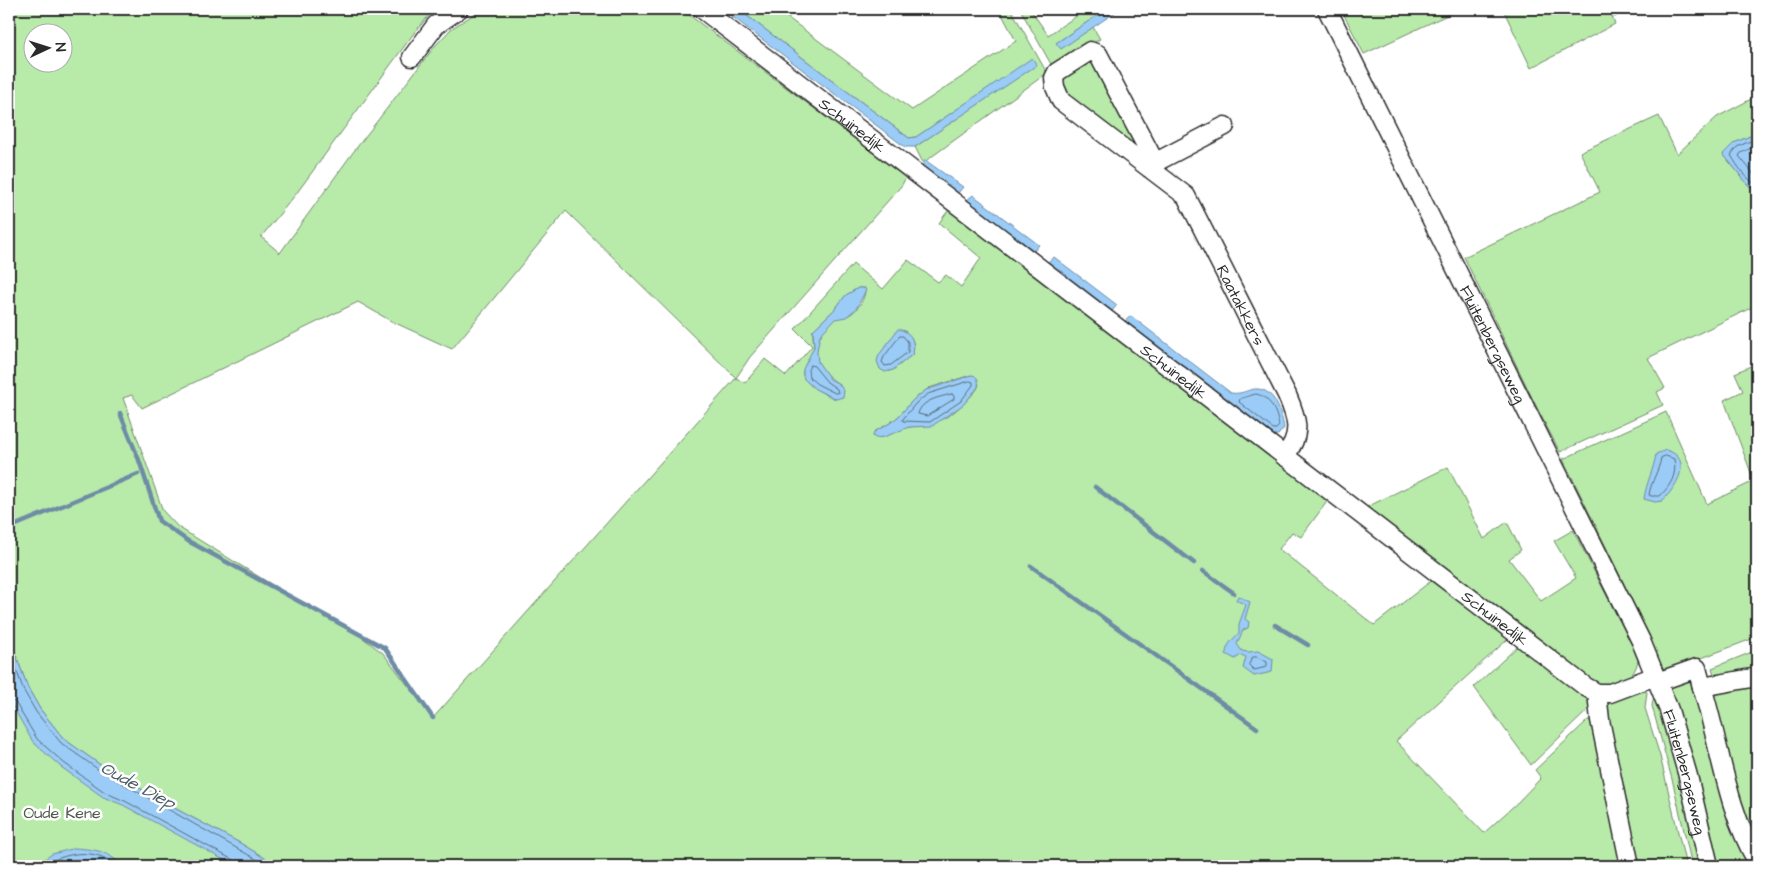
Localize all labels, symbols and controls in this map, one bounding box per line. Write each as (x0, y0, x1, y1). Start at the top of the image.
north arrow (22, 22, 72, 72)
text: N (50, 42, 70, 52)
street label: Schuinedijk (814, 93, 890, 158)
street label: Raatakkers (1211, 261, 1270, 349)
street label: Fluitenbergseweg (1454, 282, 1531, 407)
street label: Schuinedijk (1136, 339, 1212, 405)
street label: Schuinedijk (1457, 586, 1533, 651)
street label: Fluitenbergseweg (1657, 707, 1711, 837)
water label: Oude Diep (96, 755, 181, 817)
park label: Oude Kene (23, 802, 101, 824)

